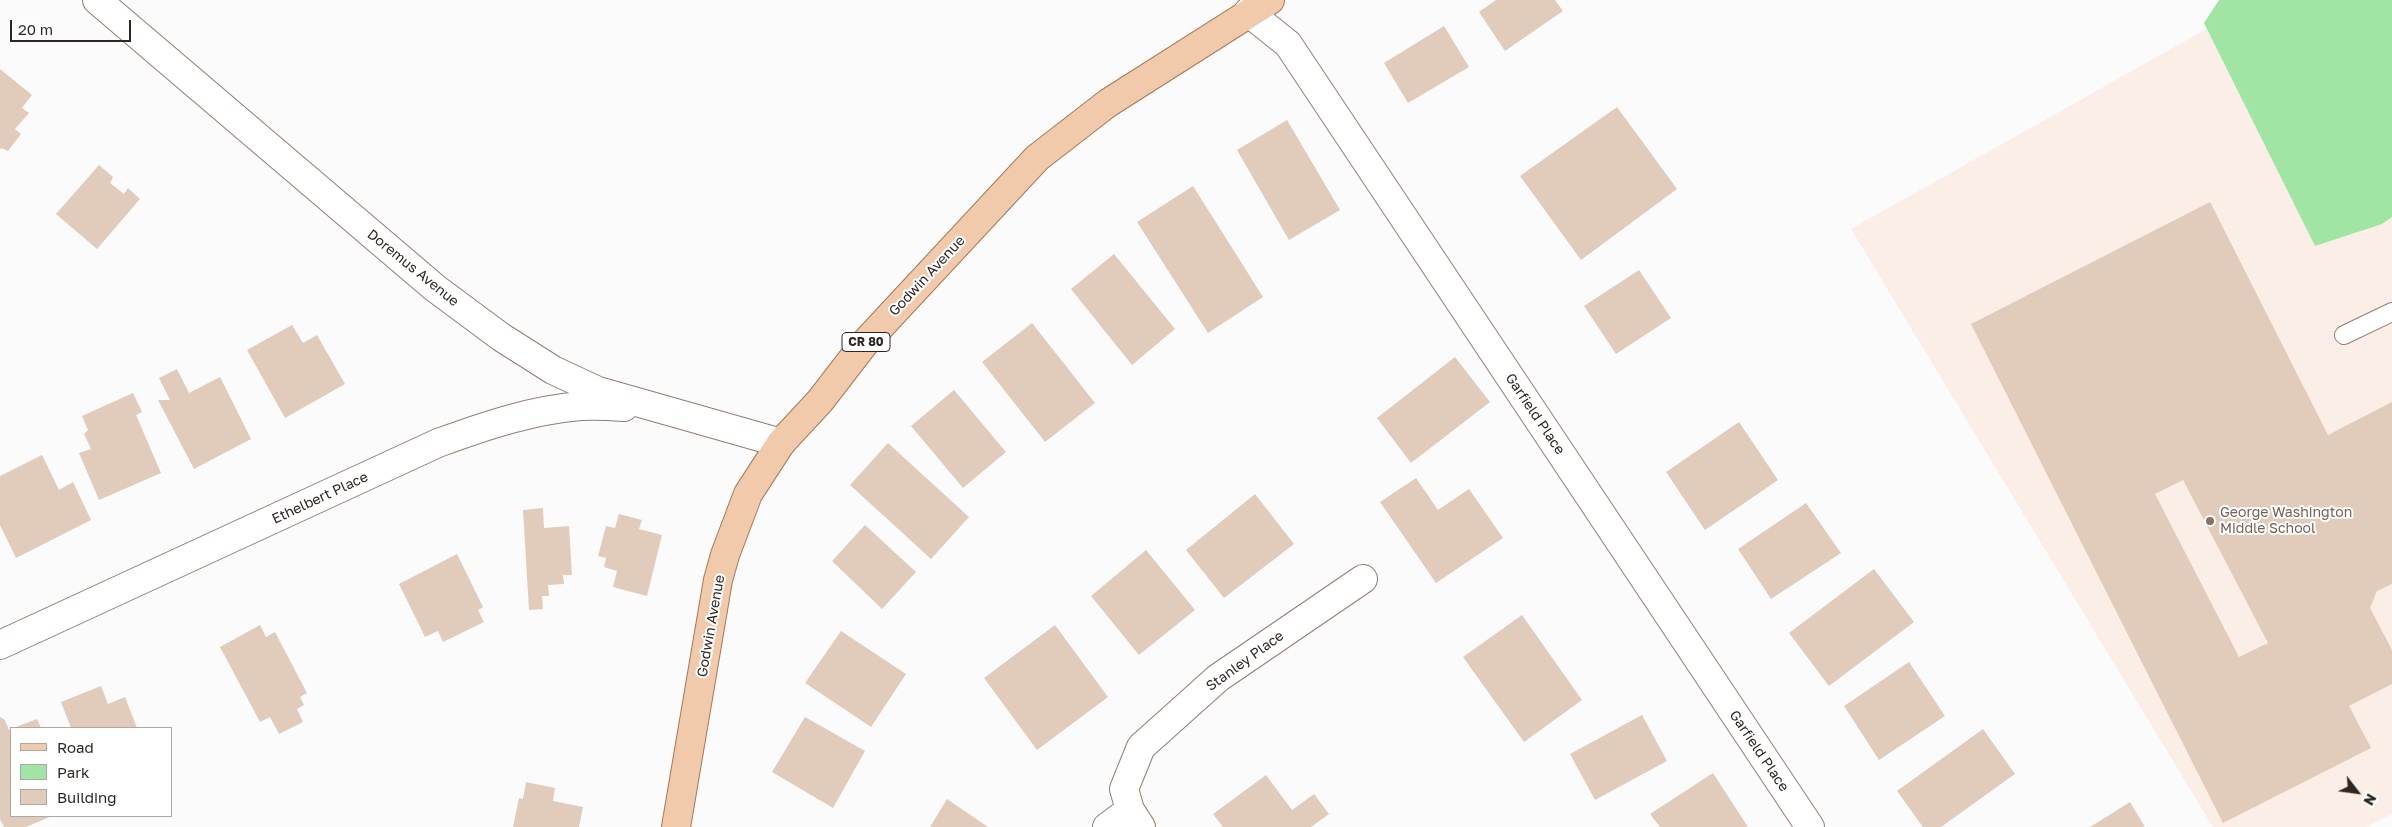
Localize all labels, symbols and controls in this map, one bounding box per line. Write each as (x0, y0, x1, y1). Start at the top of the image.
scale bar (12, 10, 134, 42)
text: 20 m (18, 20, 53, 38)
street label: Doremus Avenue (364, 226, 462, 310)
street label: Godwin Avenue (886, 232, 968, 320)
road number: CR 80 (842, 332, 890, 352)
street label: Garfield Place (1502, 370, 1568, 458)
street label: Ethelbert Place (269, 468, 371, 528)
place label: George Washington Middle School (2220, 505, 2352, 538)
marker: George Washington Middle School (2204, 515, 2216, 527)
street label: Godwin Avenue (694, 574, 728, 678)
street label: Stanley Place (1203, 627, 1287, 695)
street label: Garfield Place (1726, 707, 1792, 795)
legend (10, 727, 172, 817)
text: Road (57, 738, 94, 756)
text: Park (57, 763, 89, 781)
north arrow (2332, 767, 2382, 817)
text: Building (57, 788, 117, 806)
text: N (2360, 791, 2380, 809)

